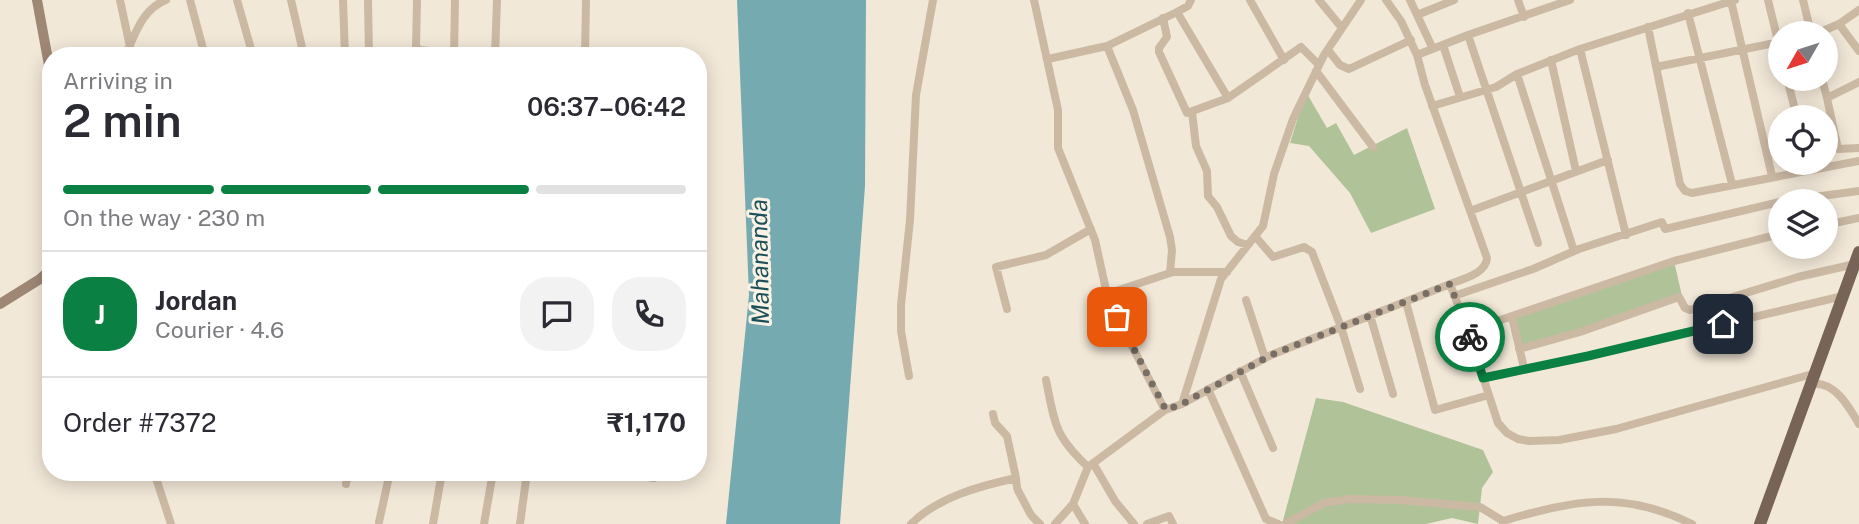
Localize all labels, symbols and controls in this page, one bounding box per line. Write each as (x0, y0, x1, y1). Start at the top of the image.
north arrow (1768, 21, 1838, 91)
map controls (1768, 21, 1838, 259)
text: Arriving in (63, 67, 173, 94)
text: 06:37–06:42 (527, 91, 686, 122)
text: 2 min (63, 93, 182, 147)
button: locate (1768, 105, 1838, 175)
button: layers (1768, 189, 1838, 259)
water label: Mahananda (744, 199, 774, 325)
text: On the way · 230 m (63, 204, 265, 231)
button: chat (520, 277, 594, 351)
button: phone (612, 277, 686, 351)
text: Jordan (155, 285, 237, 316)
pin (1087, 287, 1147, 347)
pin (1693, 294, 1753, 354)
icon: bag (1098, 298, 1136, 336)
text: J (95, 299, 105, 330)
courier (1435, 302, 1505, 372)
icon: home (1704, 305, 1742, 343)
text: Courier · 4.6 (155, 316, 284, 343)
icon: bike (1451, 318, 1489, 356)
text: Order #7372 (63, 407, 217, 438)
text: ₹1,170 (607, 407, 686, 438)

